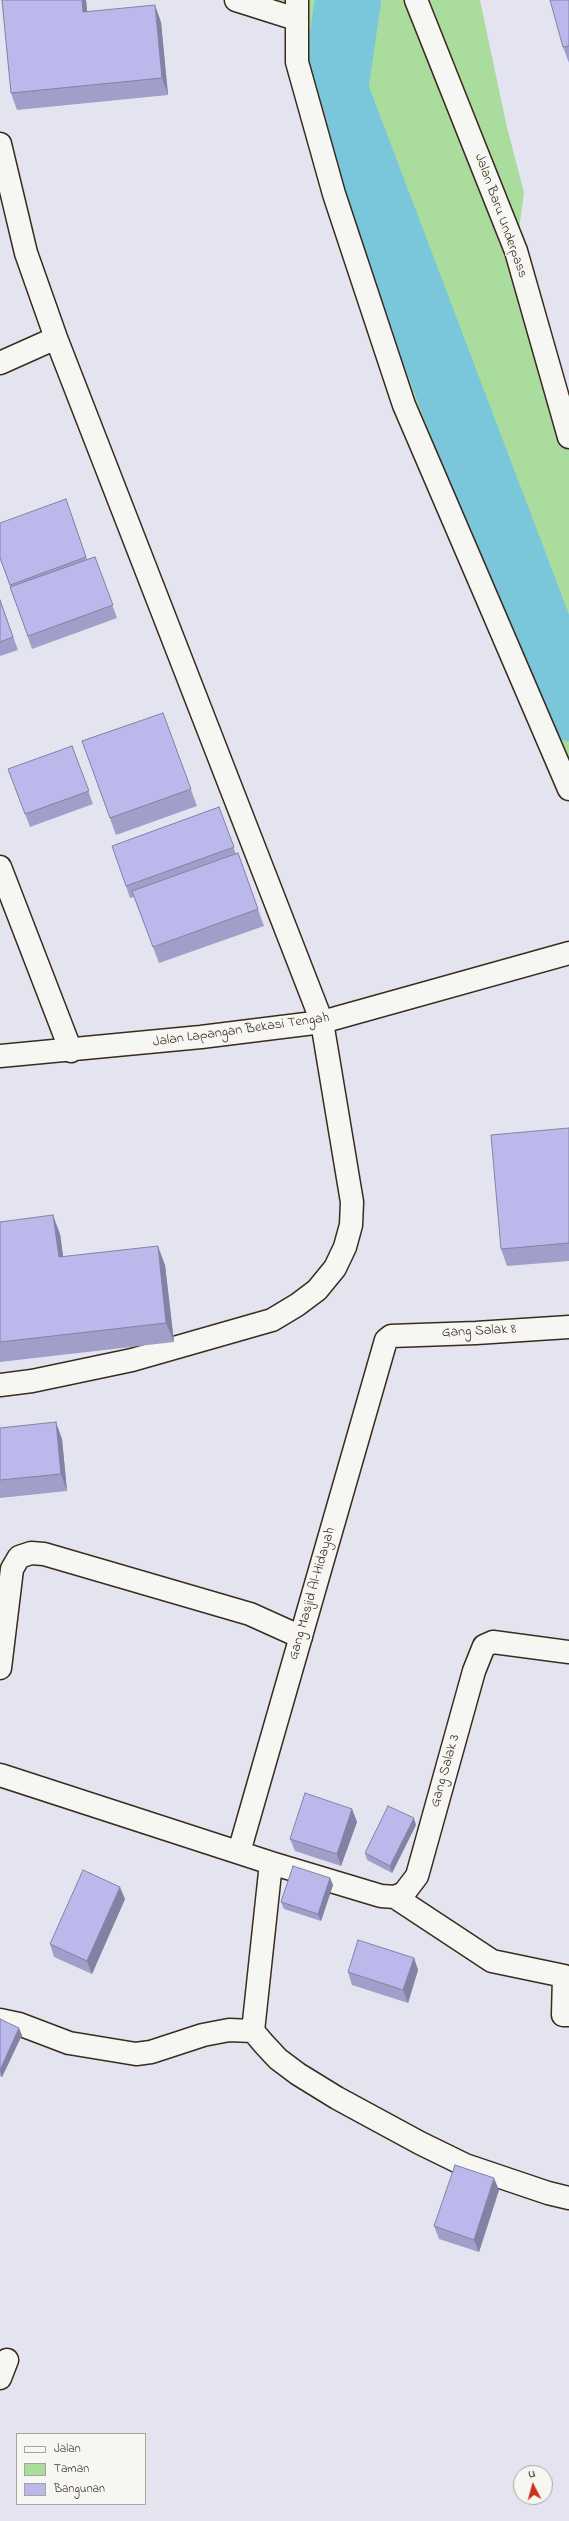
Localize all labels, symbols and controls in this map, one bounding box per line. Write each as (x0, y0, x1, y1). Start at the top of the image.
street label: Jalan Baru Underpass (470, 152, 530, 280)
street label: Jalan Lapangan Bekasi Tengah (152, 1010, 330, 1052)
street label: Gang Salak 8 (441, 1322, 517, 1342)
street label: Gang Masjid Al-Hidayah (286, 1526, 340, 1662)
street label: Gang Salak 3 (428, 1733, 464, 1809)
legend (16, 2433, 146, 2505)
text: Jalan (54, 2440, 81, 2458)
text: Taman (54, 2460, 89, 2478)
north arrow (513, 2465, 553, 2505)
text: U (528, 2466, 536, 2482)
text: Bangunan (54, 2480, 105, 2498)

